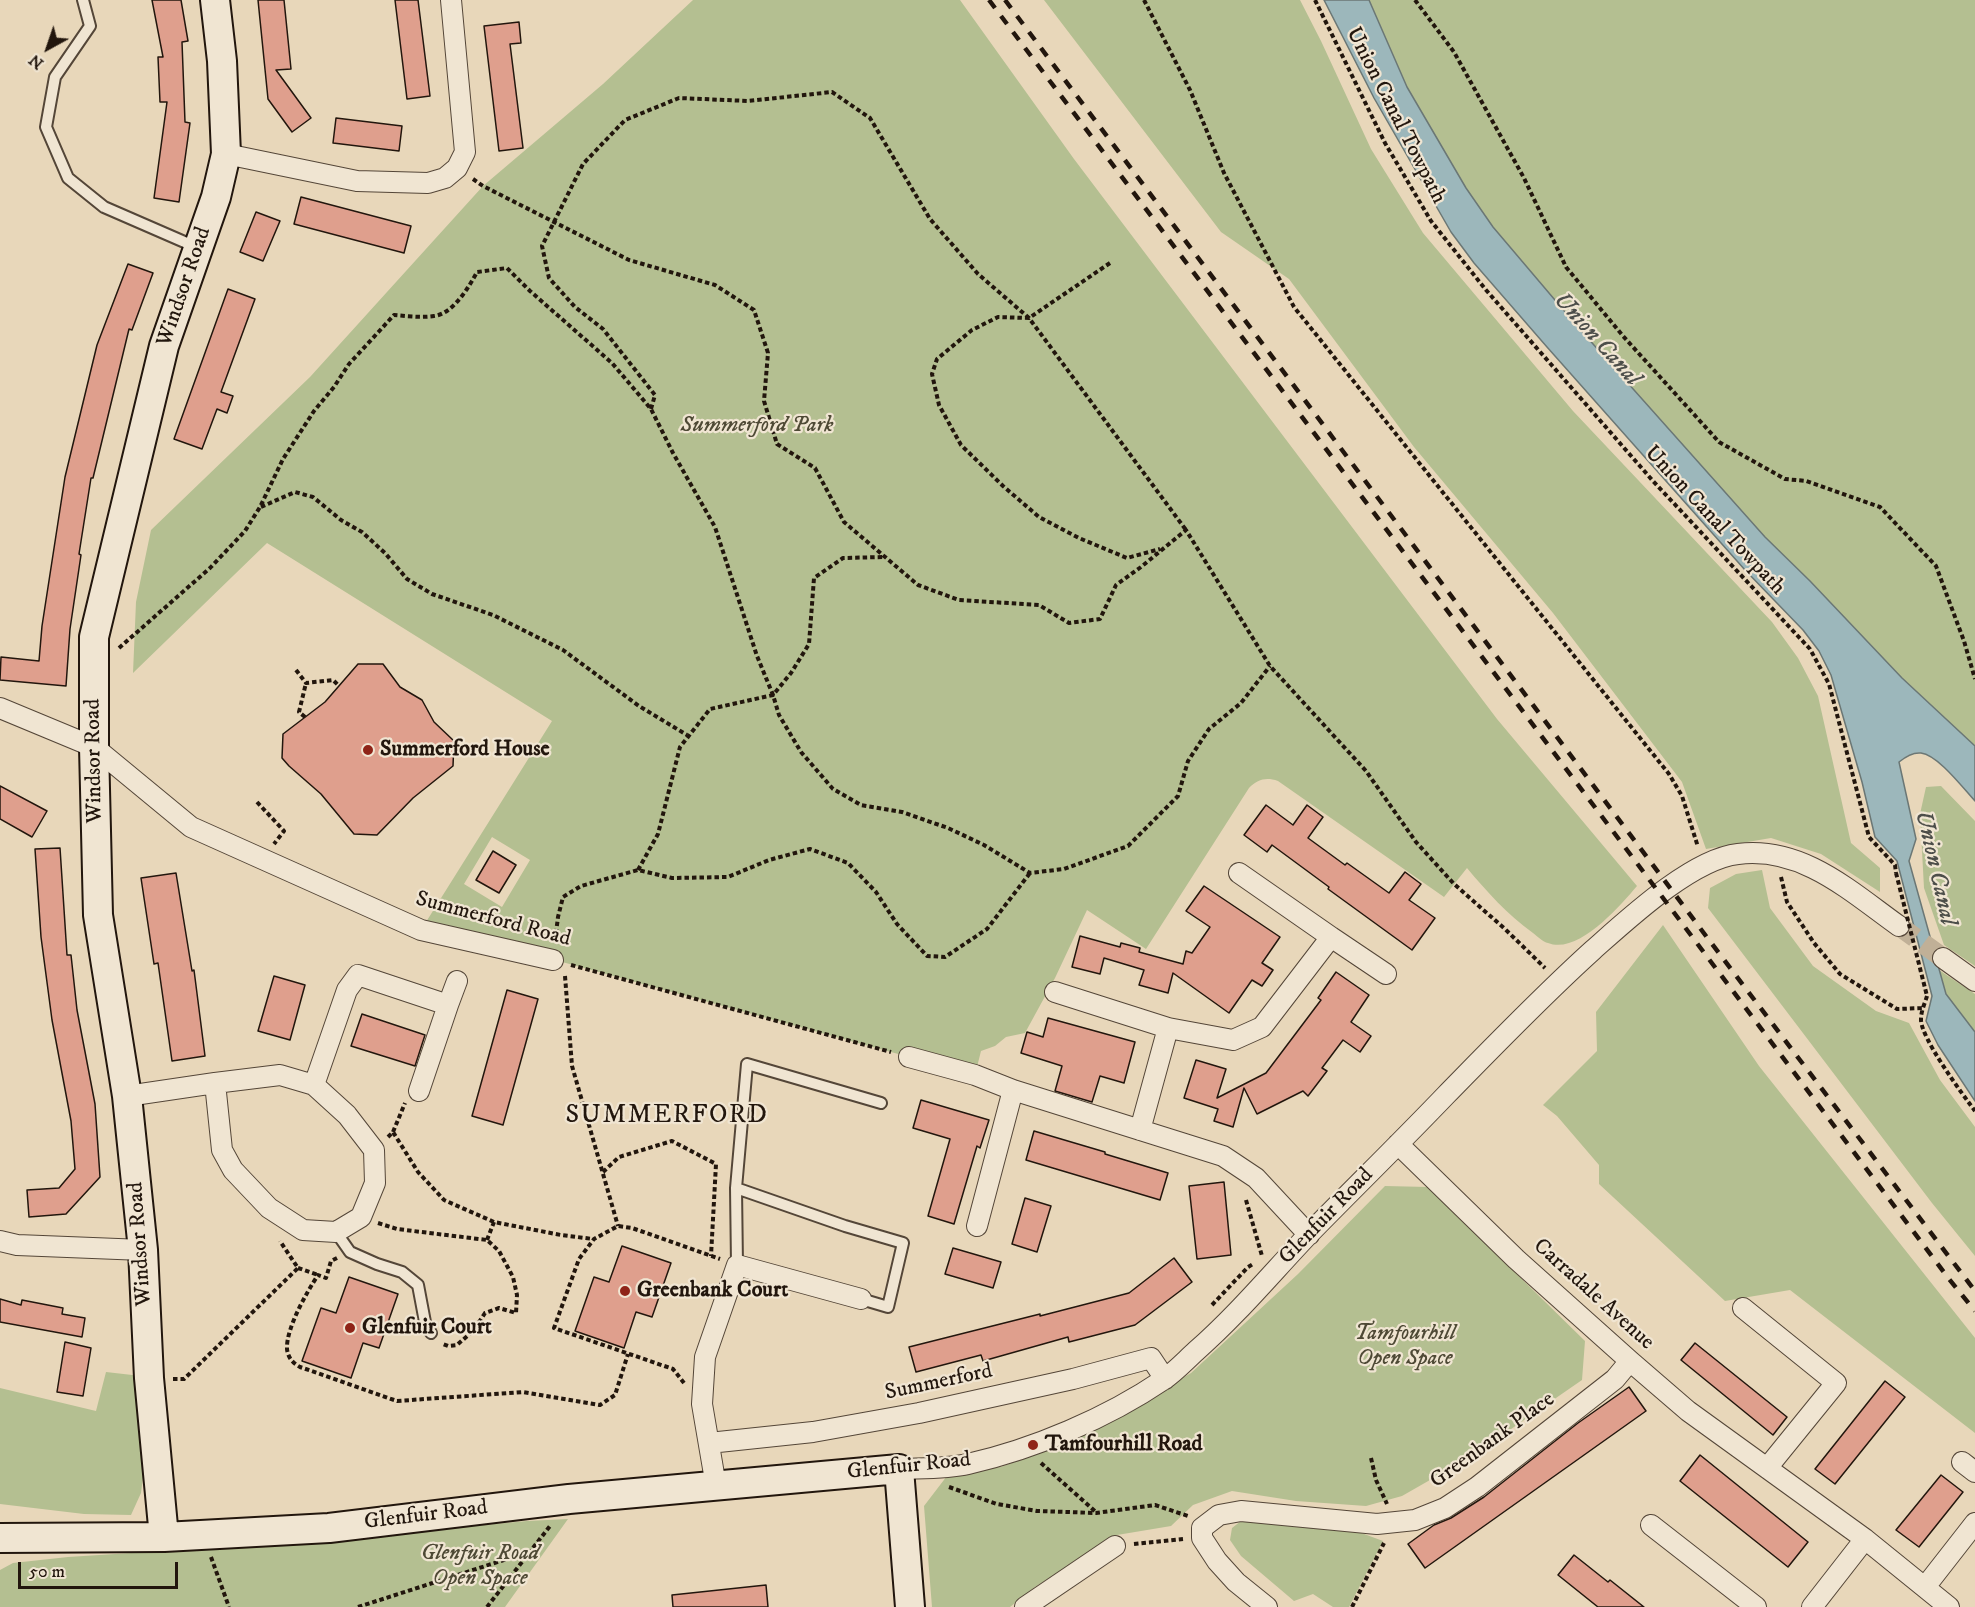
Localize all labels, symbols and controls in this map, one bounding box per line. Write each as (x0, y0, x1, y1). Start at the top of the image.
north arrow (18, 18, 78, 78)
street label: Union Canal Towpath (1339, 23, 1451, 209)
text: N (25, 50, 48, 74)
street label: Windsor Road (152, 224, 218, 350)
water label: Union Canal (1546, 287, 1646, 393)
park label: Summerford Park (680, 413, 834, 439)
street label: Union Canal Towpath (1638, 441, 1790, 601)
street label: Windsor Road (81, 698, 109, 824)
place label: Summerford House (380, 737, 550, 763)
marker: Summerford House (361, 743, 375, 757)
water label: Union Canal (1907, 808, 1961, 928)
street label: Summerford Road (413, 887, 573, 953)
district label: SUMMERFORD (566, 1101, 768, 1133)
street label: Glenfuir Road (1274, 1163, 1380, 1271)
street label: Windsor Road (123, 1181, 159, 1307)
street label: Carradale Avenue (1527, 1234, 1659, 1356)
place label: Greenbank Court (637, 1278, 788, 1304)
marker: Greenbank Court (618, 1284, 632, 1298)
place label: Glenfuir Court (362, 1315, 492, 1341)
marker: Glenfuir Court (343, 1321, 357, 1335)
park label: Tamfourhill Open Space (1354, 1321, 1456, 1372)
street label: Summerford (883, 1359, 995, 1407)
street label: Greenbank Place (1426, 1387, 1560, 1495)
place label: Tamfourhill Road (1045, 1432, 1203, 1458)
marker: Tamfourhill Road (1026, 1438, 1040, 1452)
street label: Glenfuir Road (846, 1447, 972, 1487)
street label: Glenfuir Road (363, 1495, 489, 1537)
park label: Glenfuir Road Open Space (421, 1541, 539, 1592)
scale bar (21, 1550, 182, 1588)
text: 50 m (29, 1561, 65, 1583)

